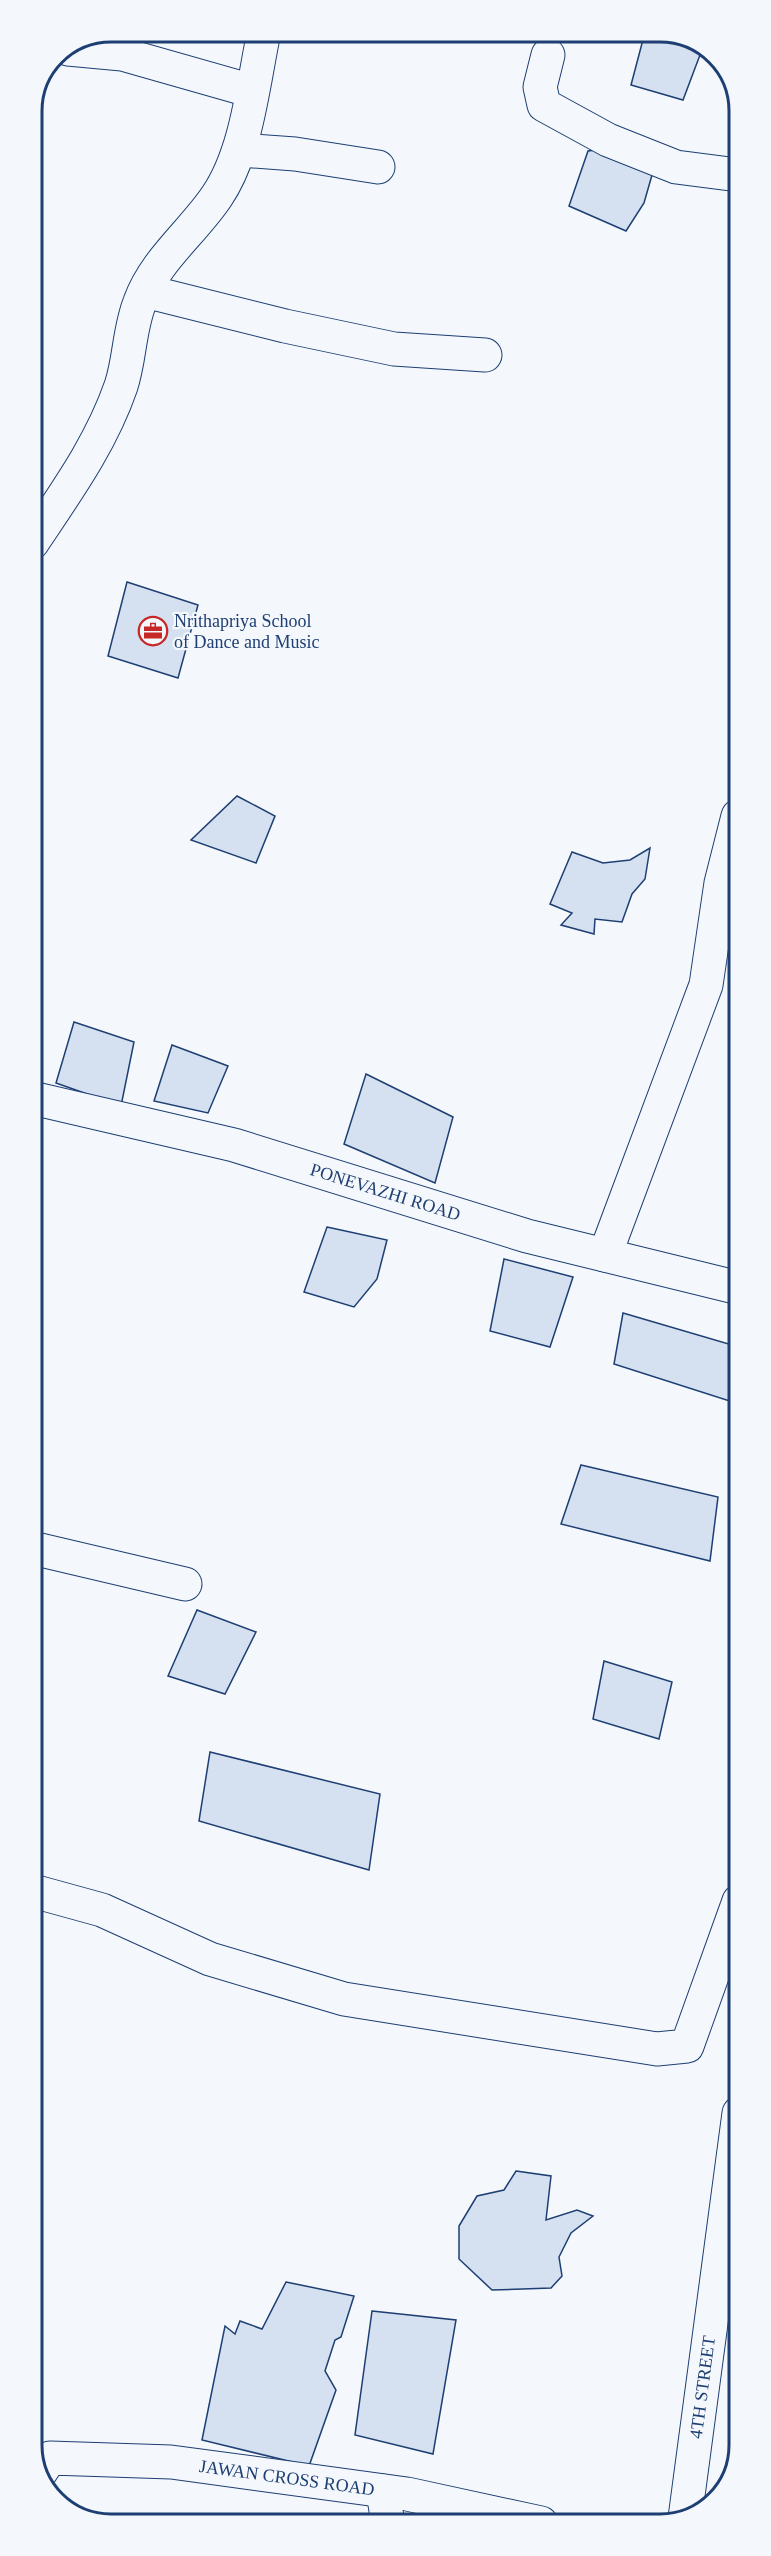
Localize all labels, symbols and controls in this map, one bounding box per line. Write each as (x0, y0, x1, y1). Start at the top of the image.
place label: Nrithapriya School of Dance and Music (174, 611, 319, 652)
office icon: Nrithapriya School of Dance and Music (137, 615, 169, 647)
street label: PONEVAZHI ROAD (308, 1159, 463, 1225)
street label: 4TH STREET (686, 2335, 719, 2440)
street label: JAWAN CROSS ROAD (198, 2456, 376, 2499)

